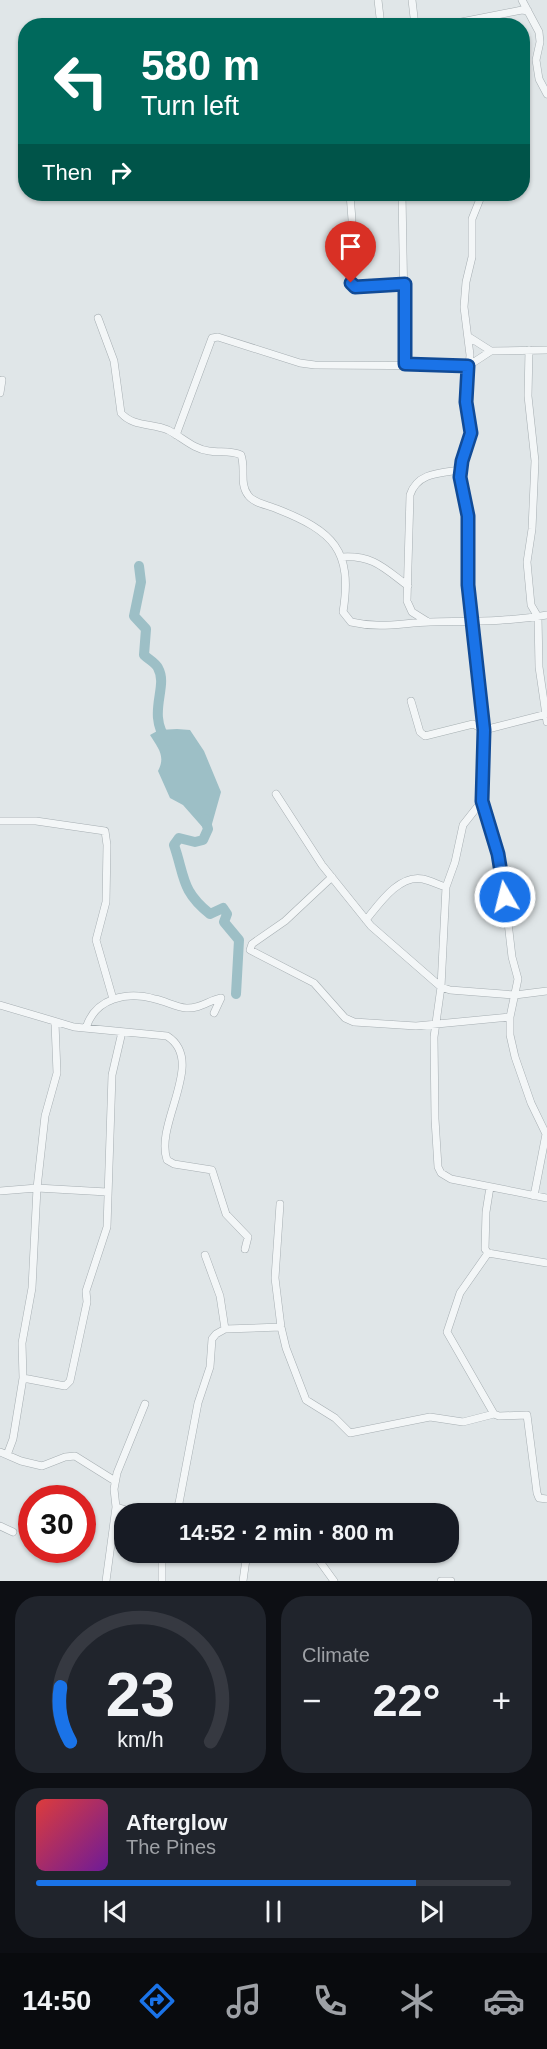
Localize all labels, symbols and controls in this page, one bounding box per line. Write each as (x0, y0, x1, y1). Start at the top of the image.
icon: left (42, 42, 120, 120)
text: 580 m (141, 42, 260, 89)
text: Turn left (141, 91, 239, 121)
icon: right (104, 156, 137, 189)
text: Then (42, 160, 92, 185)
pin (325, 221, 376, 283)
icon: arrive (334, 230, 367, 263)
position arrow (473, 865, 537, 929)
speed limit sign: 30 (18, 1485, 96, 1563)
text: 14:52 · 2 min · 800 m (179, 1520, 394, 1545)
text: Climate (302, 1644, 370, 1666)
text: 23 (106, 1660, 175, 1729)
text: 22° (372, 1675, 441, 1726)
text: − (302, 1682, 321, 1719)
text: + (492, 1682, 511, 1719)
text: km/h (117, 1728, 164, 1752)
text: Afterglow (126, 1810, 227, 1835)
text: The Pines (126, 1836, 216, 1858)
icon: previous (99, 1895, 132, 1928)
icon: pause (257, 1895, 290, 1928)
icon: next (415, 1895, 448, 1928)
icon: directions (136, 1980, 178, 2022)
icon: music (223, 1980, 265, 2022)
icon: phone (309, 1980, 351, 2022)
icon: climate (396, 1980, 438, 2022)
icon: car (483, 1980, 525, 2022)
text: 14:50 (22, 1986, 91, 2016)

